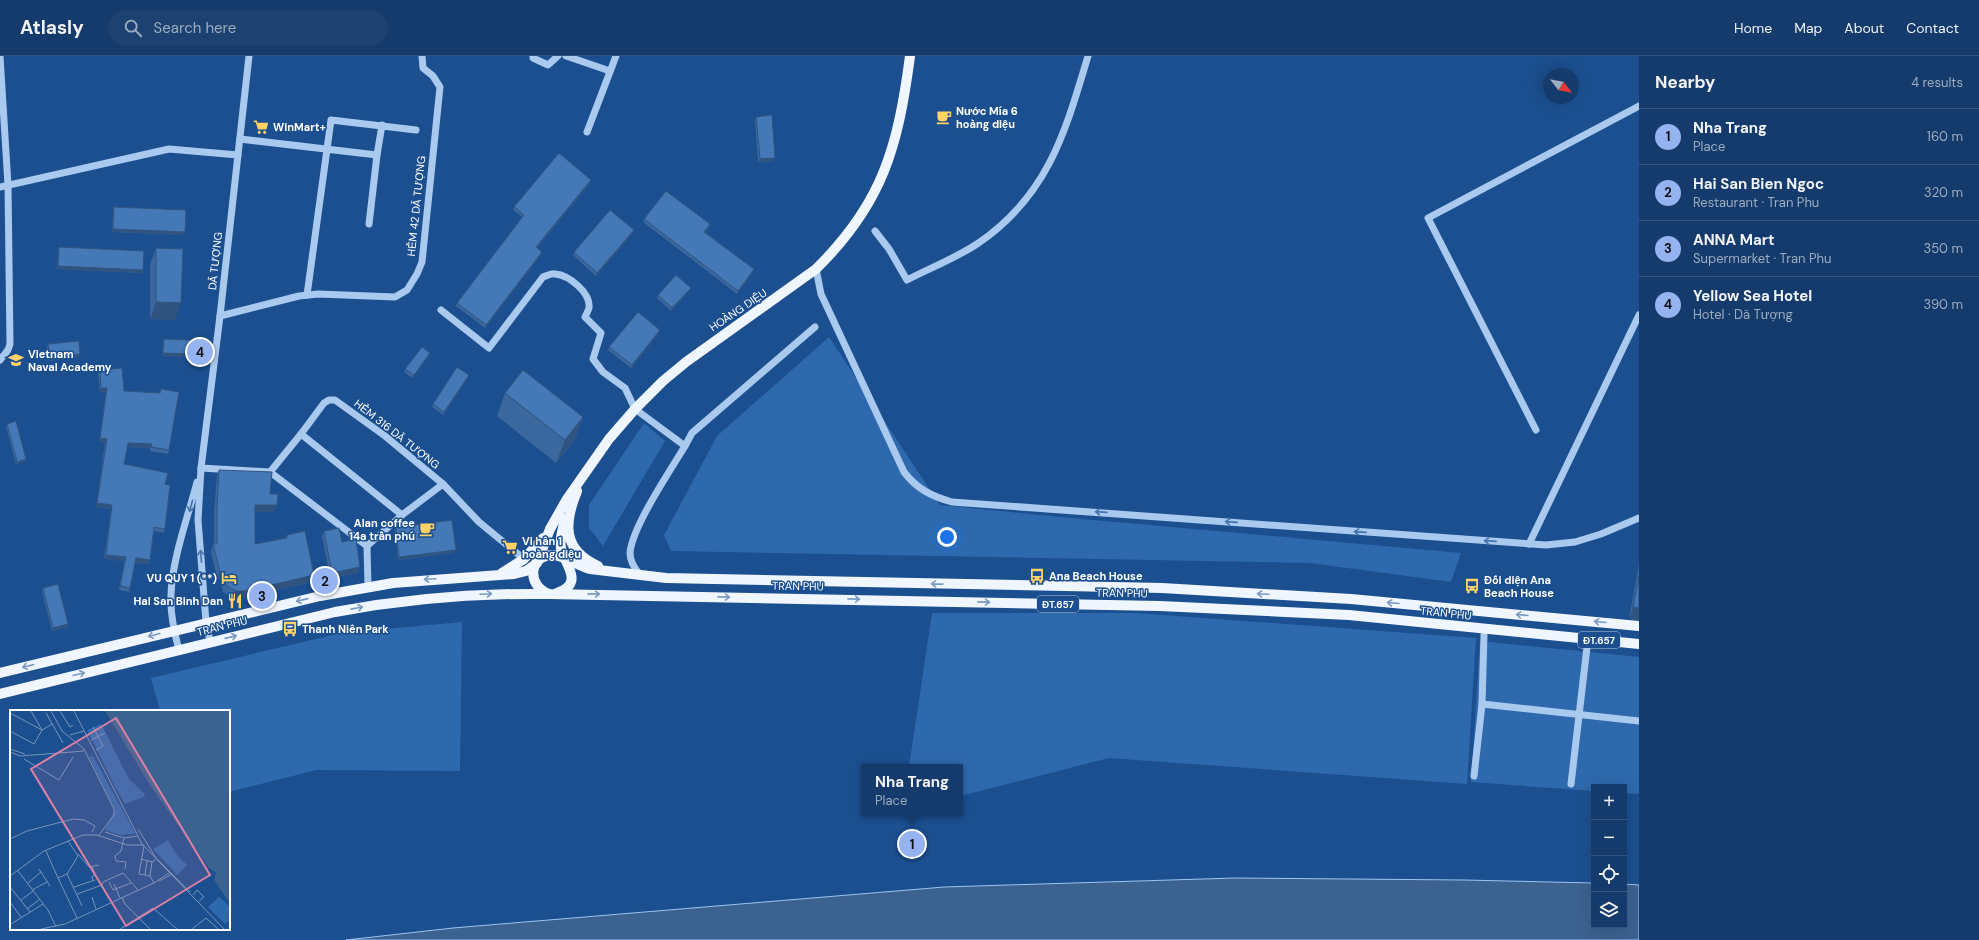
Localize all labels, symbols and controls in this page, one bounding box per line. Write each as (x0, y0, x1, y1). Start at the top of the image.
search box (108, 10, 388, 46)
text: Atlasly (20, 15, 84, 40)
icon: search (122, 17, 144, 39)
text: Search here (154, 18, 236, 38)
text: Home (1734, 19, 1772, 37)
text: Map (1794, 19, 1822, 37)
text: About (1844, 19, 1884, 37)
text: Contact (1906, 19, 1959, 37)
north arrow (1543, 68, 1579, 104)
text: Nearby (1655, 71, 1715, 93)
text: 4 results (1911, 74, 1963, 91)
place label: Nước Mía 6 hoàng diệu (956, 104, 1018, 131)
cafe icon: Nước Mía 6 hoàng diệu (935, 108, 953, 126)
supermarket icon: WinMart+ (252, 118, 270, 136)
text: Nha Trang (1693, 118, 1767, 138)
place label: WinMart+ (273, 120, 326, 134)
text: 1 (1666, 128, 1670, 145)
text: 160 m (1927, 128, 1963, 145)
text: Place (1693, 138, 1725, 155)
street label: HẺM 42 DÃ TƯỢNG (404, 155, 428, 257)
text: Hai San Bien Ngoc (1693, 174, 1824, 194)
text: 2 (1664, 184, 1672, 201)
text: 320 m (1924, 184, 1963, 201)
text: Restaurant · Tran Phu (1693, 194, 1819, 211)
text: ANNA Mart (1693, 230, 1774, 250)
street label: DÃ TƯỢNG (205, 231, 225, 291)
text: 3 (1664, 240, 1672, 257)
text: 350 m (1923, 240, 1963, 257)
text: Supermarket · Tran Phu (1693, 250, 1831, 267)
street label: HOÀNG DIỆU (707, 286, 769, 334)
text: Yellow Sea Hotel (1693, 286, 1812, 306)
text: 4 (1664, 296, 1672, 313)
text: 390 m (1924, 296, 1963, 313)
text: Hotel · Dã Tượng (1693, 306, 1793, 323)
pin: 4 (187, 337, 213, 367)
place label: Vietnam Naval Academy (28, 347, 112, 374)
school or university icon: Vietnam Naval Academy (7, 351, 25, 369)
street label: HẺM 316 DÃ TƯỢNG (351, 396, 443, 472)
one-way arrow (186, 499, 194, 512)
one-way arrow (1095, 509, 1108, 516)
place label: Alan coffee 14a trần phú (349, 516, 415, 543)
one-way arrow (1225, 519, 1238, 526)
cafe icon: Alan coffee 14a trần phú (418, 520, 436, 538)
your location (937, 527, 957, 547)
one-way arrow (1354, 528, 1367, 535)
place label: Vi hân 1 hoàng diệu (522, 534, 581, 561)
supermarket icon: Vi hân 1 hoàng diệu (501, 538, 519, 556)
one-way arrow (1484, 538, 1497, 545)
one-way arrow (197, 550, 204, 563)
pin: 2 (312, 566, 338, 596)
bus stop icon: Ana Beach House (1028, 567, 1046, 585)
hotel icon: VU QUY 1 (**) (220, 569, 238, 587)
place label: Ana Beach House (1049, 569, 1143, 583)
place label: VU QUY 1 (**) (147, 571, 217, 585)
place label: Đối diện Ana Beach House (1484, 573, 1554, 600)
one-way arrow (424, 576, 437, 583)
bus stop icon: Đối diện Ana Beach House (1463, 577, 1481, 595)
street label: TRAN PHU (772, 579, 824, 593)
pin: 3 (249, 581, 275, 611)
one-way arrow (931, 581, 944, 588)
street label: TRAN PHU (1096, 586, 1148, 600)
one-way arrow (479, 590, 492, 598)
one-way arrow (587, 591, 600, 598)
one-way arrow (1257, 591, 1270, 598)
restaurant icon: Hai San Binh Dan (226, 592, 244, 610)
one-way arrow (717, 593, 730, 600)
place label: Hai San Binh Dan (133, 594, 223, 608)
one-way arrow (847, 596, 860, 603)
road number: ĐT.657 (1037, 596, 1079, 612)
one-way arrow (296, 597, 309, 604)
one-way arrow (977, 598, 990, 606)
one-way arrow (1387, 600, 1400, 607)
one-way arrow (350, 603, 363, 611)
street label: TRAN PHU (1420, 603, 1472, 623)
one-way arrow (1516, 611, 1529, 619)
street label: TRAN PHU (195, 613, 249, 639)
one-way arrow (1594, 619, 1607, 626)
bus stop icon: Thanh Niên Park (281, 620, 299, 638)
place label: Thanh Niên Park (302, 622, 389, 636)
one-way arrow (148, 631, 161, 639)
one-way arrow (224, 632, 237, 640)
road number: ĐT.657 (1578, 632, 1620, 648)
one-way arrow (22, 663, 35, 671)
one-way arrow (72, 670, 85, 678)
inset map (10, 710, 230, 930)
popup (861, 764, 963, 816)
text: Nha Trang (875, 772, 949, 792)
map controls (1591, 784, 1627, 928)
button: + (1591, 784, 1627, 820)
text: Place (875, 792, 907, 809)
button: − (1591, 820, 1627, 856)
pin: 1 (899, 829, 925, 859)
button: locate (1591, 856, 1627, 892)
button: layers (1591, 892, 1627, 928)

